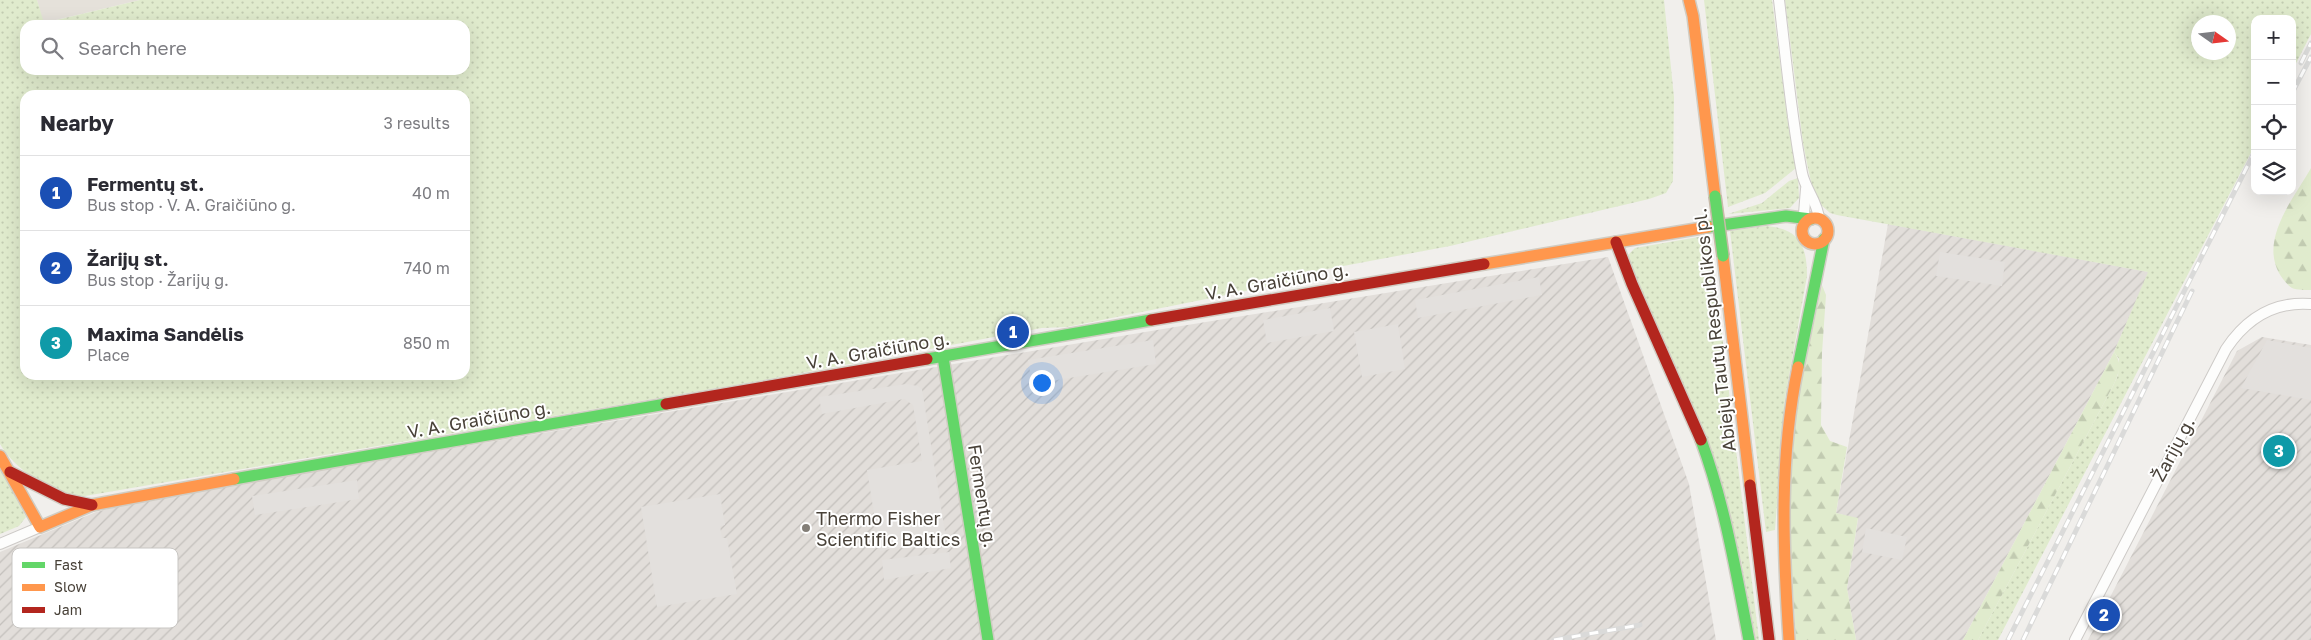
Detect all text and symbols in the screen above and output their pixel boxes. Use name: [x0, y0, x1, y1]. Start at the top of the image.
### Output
north arrow: [2191, 15, 2236, 60]
map controls: [2251, 15, 2296, 195]
button: +: [2251, 15, 2296, 60]
search box: [20, 20, 470, 75]
icon: search: [38, 34, 66, 62]
text: Search here: [78, 36, 187, 59]
button: −: [2251, 60, 2296, 105]
button: locate: [2251, 105, 2296, 150]
text: Nearby: [40, 110, 114, 136]
text: 3 results: [383, 113, 450, 133]
button: layers: [2251, 150, 2296, 195]
text: Fermentų st.: [87, 172, 204, 195]
text: 1: [52, 183, 60, 203]
text: 40 m: [412, 183, 450, 203]
text: Bus stop · V. A. Graičiūno g.: [87, 195, 296, 215]
street label: Abiejų Tautų Respublikos pl.: [1688, 207, 1740, 453]
text: Žarijų st.: [87, 247, 169, 270]
text: 2: [51, 258, 61, 278]
text: 740 m: [404, 258, 450, 278]
street label: V. A. Graičiūno g.: [1204, 258, 1350, 304]
text: Bus stop · Žarijų g.: [87, 270, 229, 290]
pin: 1: [997, 313, 1029, 351]
text: Maxima Sandėlis: [87, 322, 244, 345]
street label: V. A. Graičiūno g.: [805, 327, 951, 373]
text: 3: [51, 333, 61, 353]
text: 850 m: [403, 333, 450, 353]
text: Place: [87, 345, 130, 365]
your location: [1029, 370, 1055, 396]
street label: V. A. Graičiūno g.: [406, 396, 552, 442]
street label: Žarijų g.: [2147, 413, 2199, 485]
pin: 3: [2263, 432, 2295, 470]
street label: Fermentų g.: [964, 443, 1002, 549]
place label: Thermo Fisher Scientific Baltics: [816, 507, 960, 550]
marker: Thermo Fisher Scientific Baltics: [800, 522, 812, 534]
legend: [12, 548, 178, 628]
text: Fast: [54, 556, 83, 573]
text: Slow: [54, 578, 87, 595]
pin: 2: [2088, 596, 2120, 634]
text: Jam: [54, 601, 82, 618]

